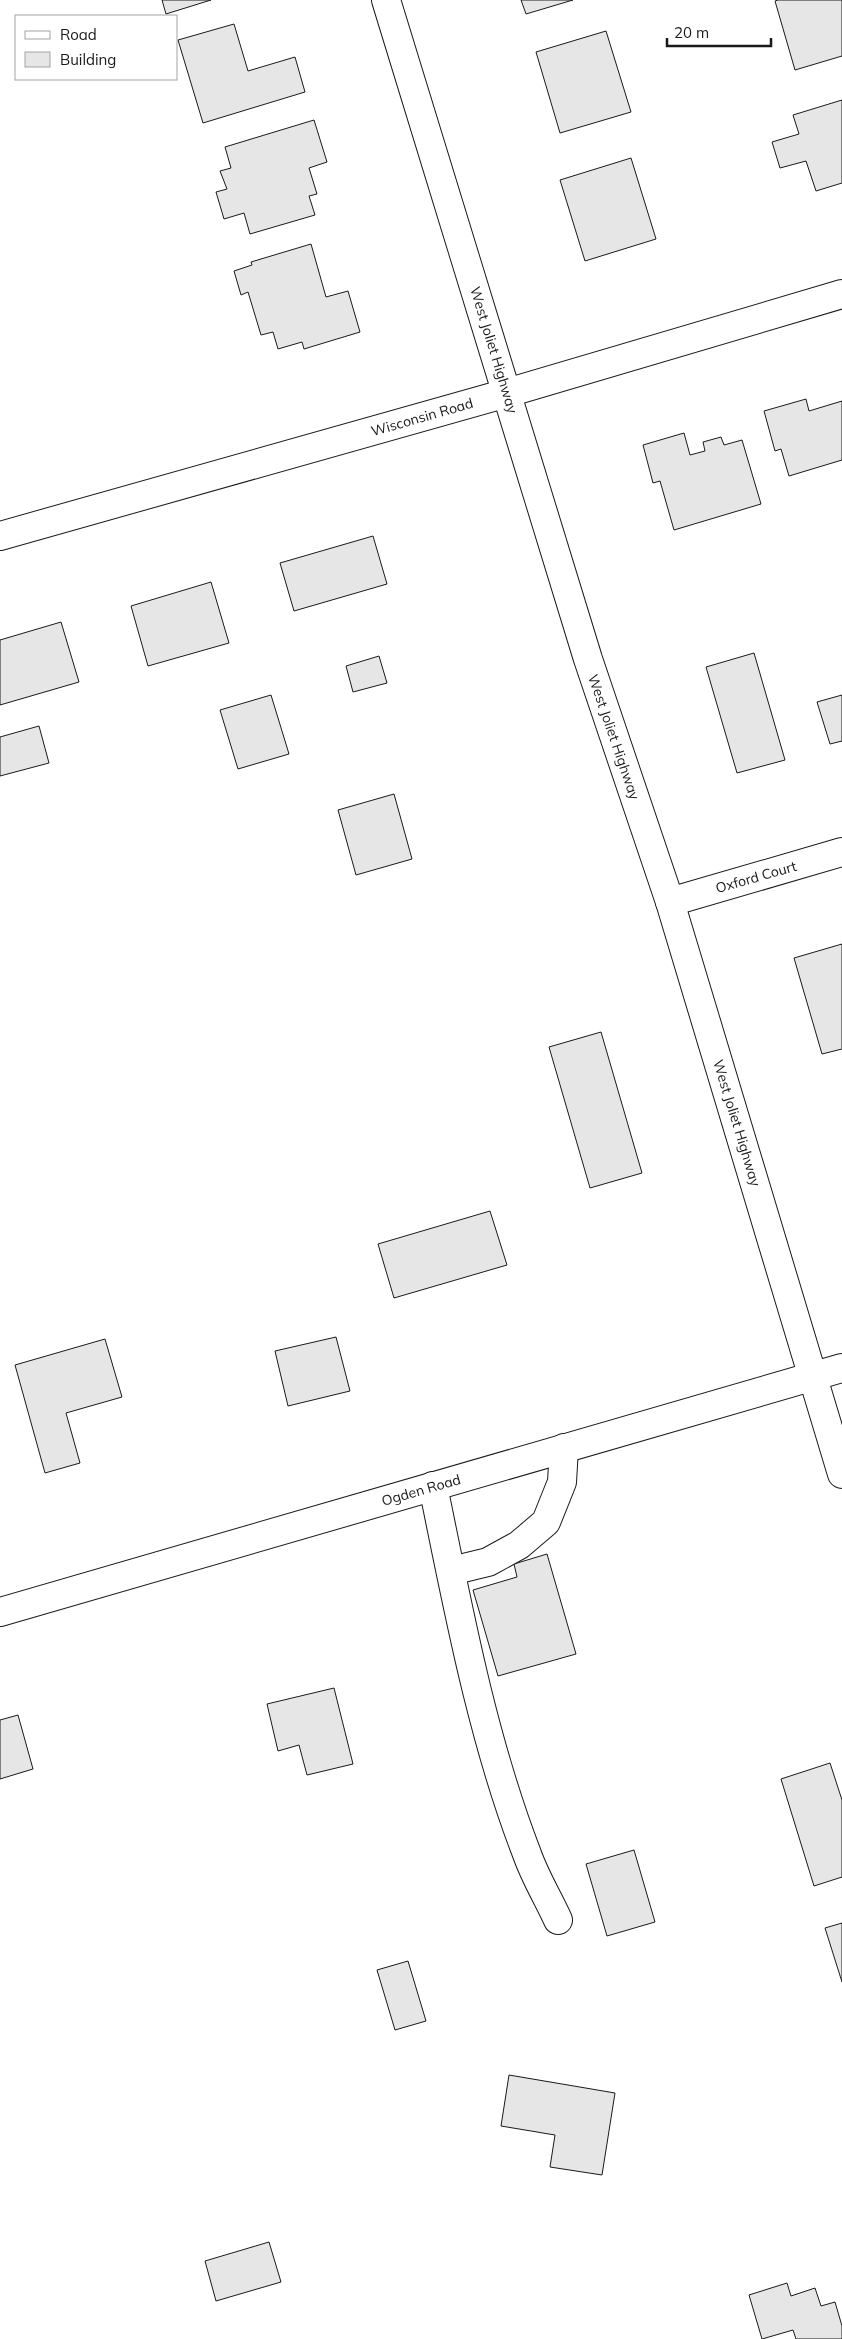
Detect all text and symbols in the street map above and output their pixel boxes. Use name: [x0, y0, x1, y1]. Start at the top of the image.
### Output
legend: [15, 15, 178, 80]
scale bar: [667, 15, 771, 47]
text: 20 m: [674, 23, 709, 42]
text: Road: [60, 25, 97, 44]
text: Building: [60, 50, 116, 69]
street label: West Joliet Highway: [466, 284, 522, 416]
street label: Wisconsin Road: [369, 394, 475, 440]
street label: West Joliet Highway: [584, 672, 644, 803]
street label: Oxford Court: [713, 857, 799, 897]
street label: West Joliet Highway: [709, 1057, 765, 1189]
street label: Ogden Road: [379, 1470, 463, 1510]

